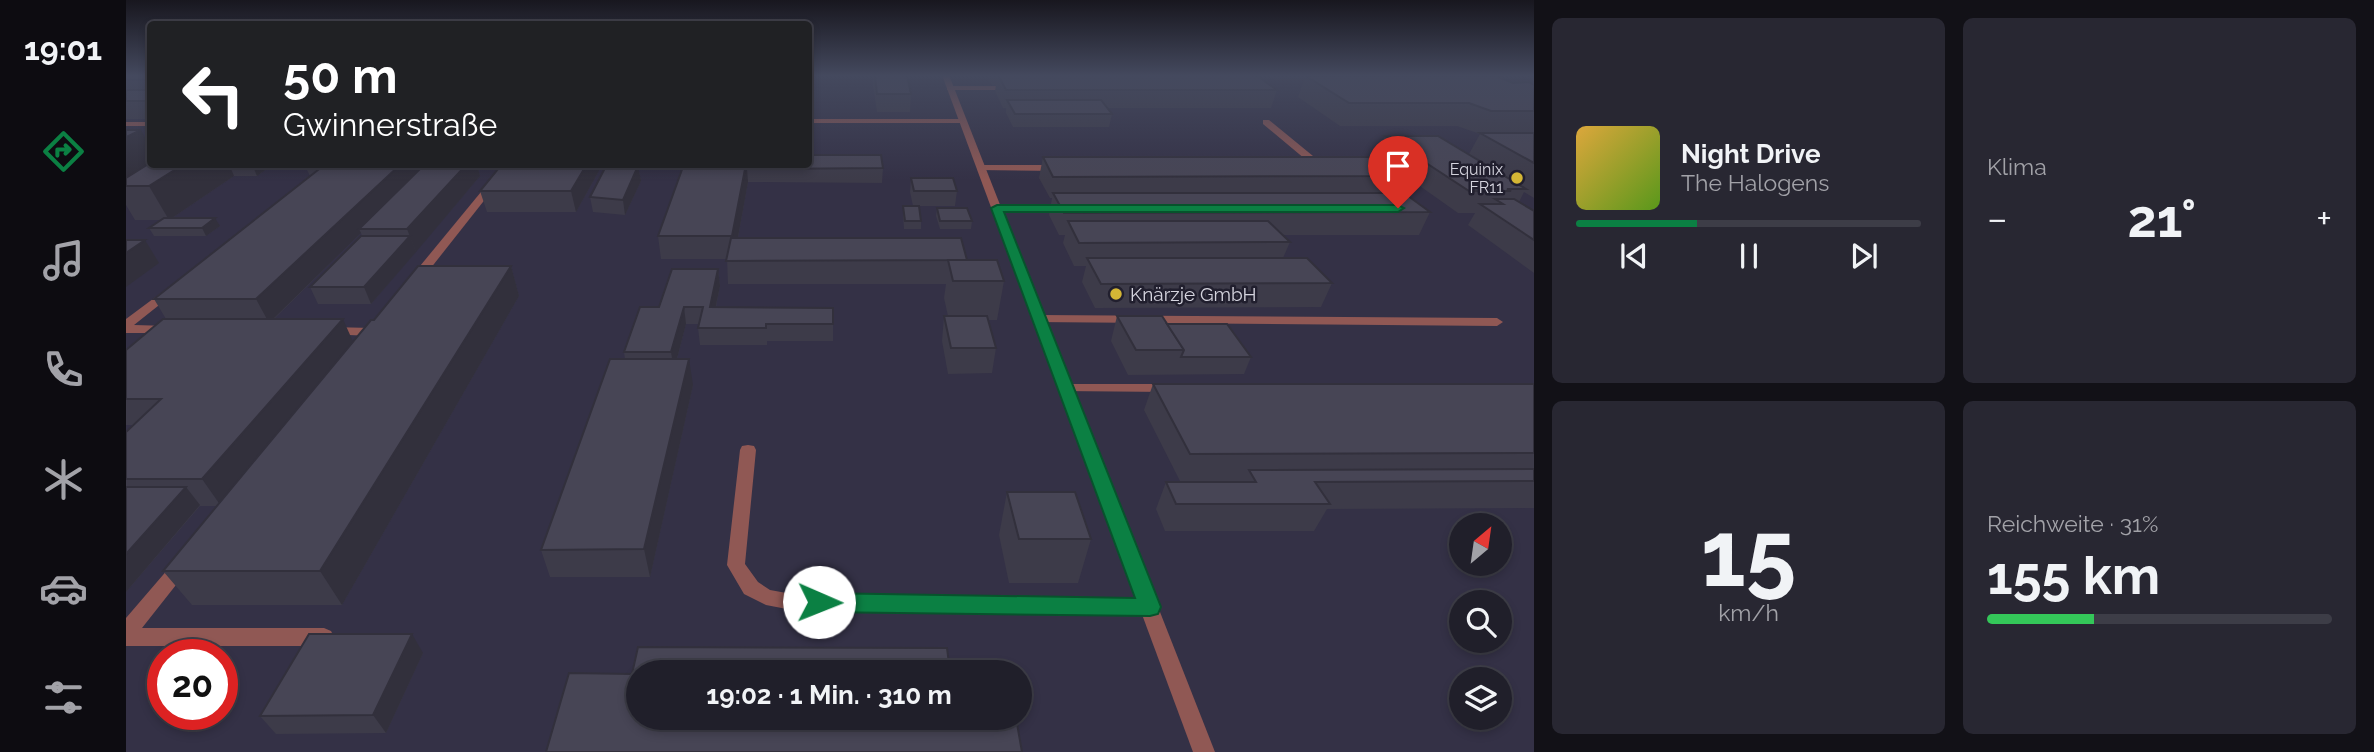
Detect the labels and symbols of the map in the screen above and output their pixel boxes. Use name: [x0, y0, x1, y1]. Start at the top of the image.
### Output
pin: [1368, 136, 1428, 208]
place label: Equinix FR11: [1450, 160, 1503, 197]
marker: Equinix FR11: [1509, 170, 1525, 186]
place label: Knärzje GmbH: [1130, 283, 1257, 305]
marker: Knärzje GmbH: [1108, 286, 1124, 302]
north arrow: [1449, 513, 1512, 576]
position arrow: [782, 565, 856, 639]
speed limit sign: 20: [147, 639, 238, 730]

